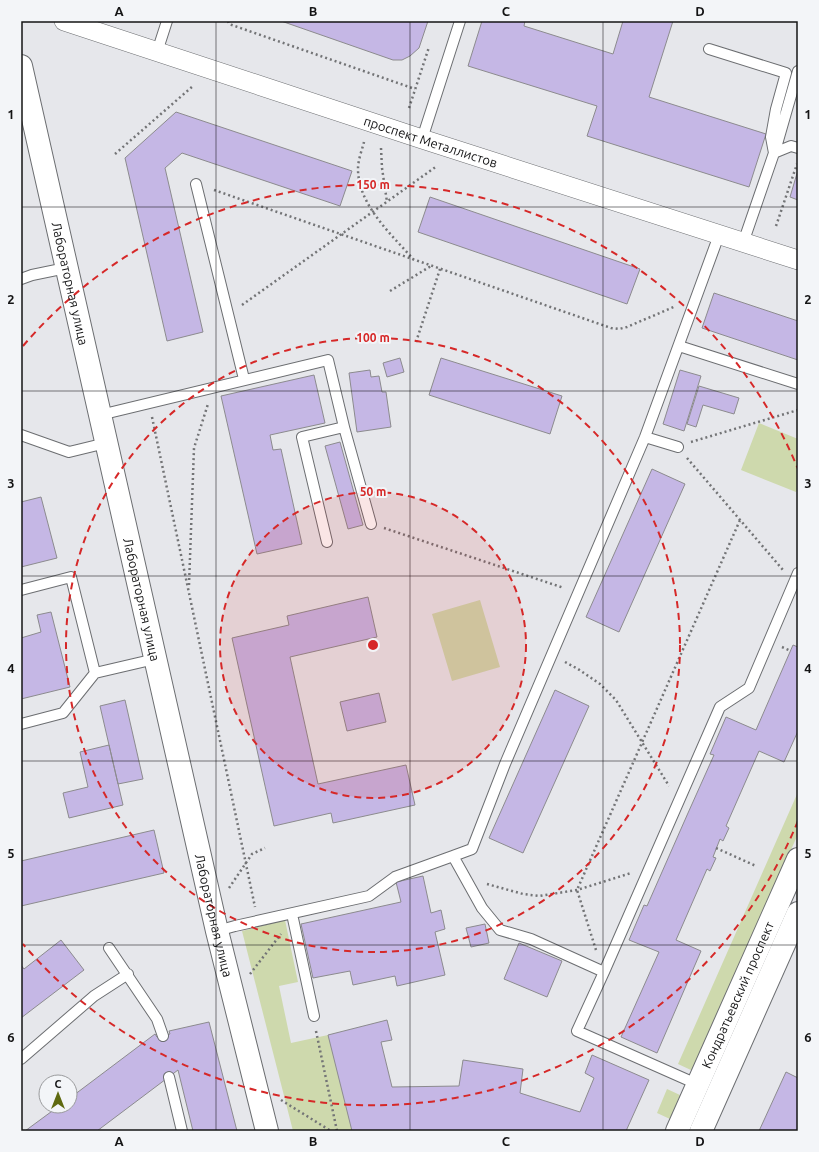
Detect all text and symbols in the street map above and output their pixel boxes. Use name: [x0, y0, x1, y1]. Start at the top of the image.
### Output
text: A: [114, 4, 124, 18]
text: B: [309, 4, 318, 18]
text: C: [502, 4, 511, 18]
text: D: [695, 4, 705, 18]
text: 1: [7, 107, 15, 121]
text: 1: [804, 107, 812, 121]
street label: проспект Металлистов: [362, 113, 499, 170]
text: 150 m: [356, 178, 390, 191]
street label: Лабораторная улица: [50, 220, 91, 347]
text: 2: [7, 292, 15, 306]
text: 2: [804, 292, 812, 306]
text: 100 m: [356, 331, 390, 344]
text: 3: [7, 476, 15, 490]
text: 3: [804, 476, 812, 490]
text: 50 m: [360, 485, 386, 498]
street label: Лабораторная улица: [121, 536, 163, 663]
centre of rings: [366, 638, 380, 652]
text: 4: [7, 661, 15, 675]
text: 4: [804, 661, 812, 675]
text: 5: [7, 846, 15, 860]
text: 5: [804, 846, 812, 860]
street label: Лабораторная улица: [193, 852, 235, 978]
street label: Кондратьевский проспект: [699, 919, 776, 1070]
text: 6: [7, 1030, 15, 1044]
text: 6: [804, 1030, 812, 1044]
north arrow: [38, 1074, 78, 1114]
text: С: [54, 1078, 62, 1090]
text: A: [114, 1134, 124, 1148]
text: B: [309, 1134, 318, 1148]
text: C: [502, 1134, 511, 1148]
text: D: [695, 1134, 705, 1148]

